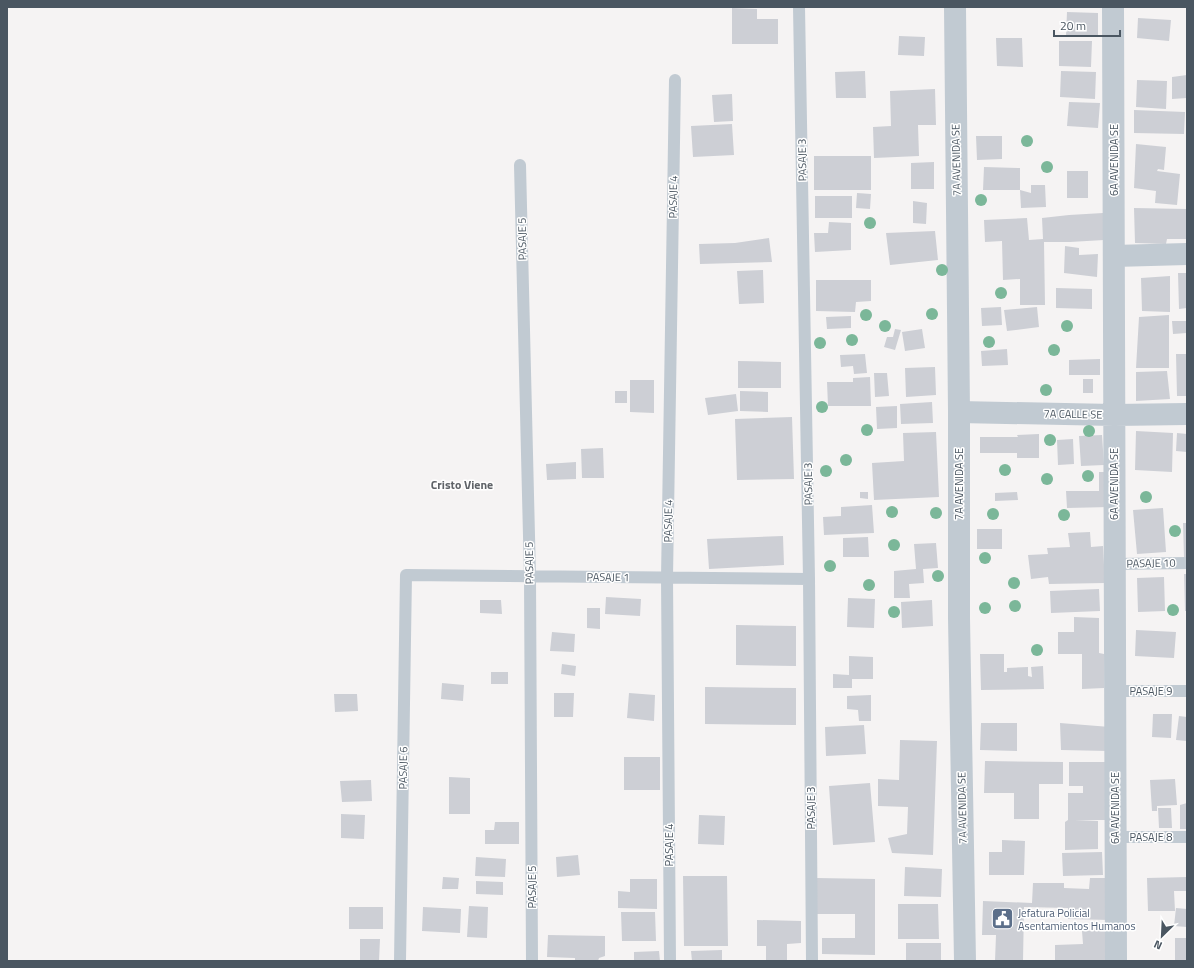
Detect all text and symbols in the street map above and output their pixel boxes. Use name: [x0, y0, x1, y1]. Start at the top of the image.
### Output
scale bar: [1054, 12, 1120, 38]
text: 20 m: [1060, 16, 1086, 35]
street label: 7A AVENIDA SE: [947, 124, 965, 196]
street label: 6A AVENIDA SE: [1106, 124, 1122, 196]
street label: PASAJE 3: [794, 138, 810, 182]
street label: PASAJE 4: [665, 175, 681, 219]
street label: PASAJE 5: [514, 217, 530, 261]
street label: 7A CALLE SE: [1043, 405, 1103, 423]
street label: 7A AVENIDA SE: [951, 448, 967, 520]
street label: 6A AVENIDA SE: [1106, 448, 1122, 520]
street label: PASAJE 3: [800, 462, 816, 506]
district label: Cristo Viene: [431, 475, 493, 494]
street label: PASAJE 4: [660, 499, 676, 543]
street label: PASAJE 5: [521, 541, 537, 585]
street label: PASAJE 10: [1126, 555, 1176, 571]
street label: PASAJE 1: [586, 569, 630, 585]
street label: PASAJE 9: [1130, 683, 1172, 699]
street label: PASAJE 6: [395, 746, 411, 790]
street label: 7A AVENIDA SE: [953, 772, 971, 844]
street label: 6A AVENIDA SE: [1107, 772, 1123, 844]
street label: PASAJE 3: [803, 787, 819, 829]
street label: PASAJE 4: [661, 824, 677, 866]
street label: PASAJE 8: [1130, 829, 1172, 845]
street label: PASAJE 5: [524, 866, 540, 908]
place label: Jefatura Policial Asentamientos Humanos: [1018, 905, 1136, 934]
public building icon: Jefatura Policial Asentamientos Humanos: [990, 906, 1016, 932]
north arrow: [1142, 916, 1182, 956]
text: N: [1151, 936, 1165, 954]

